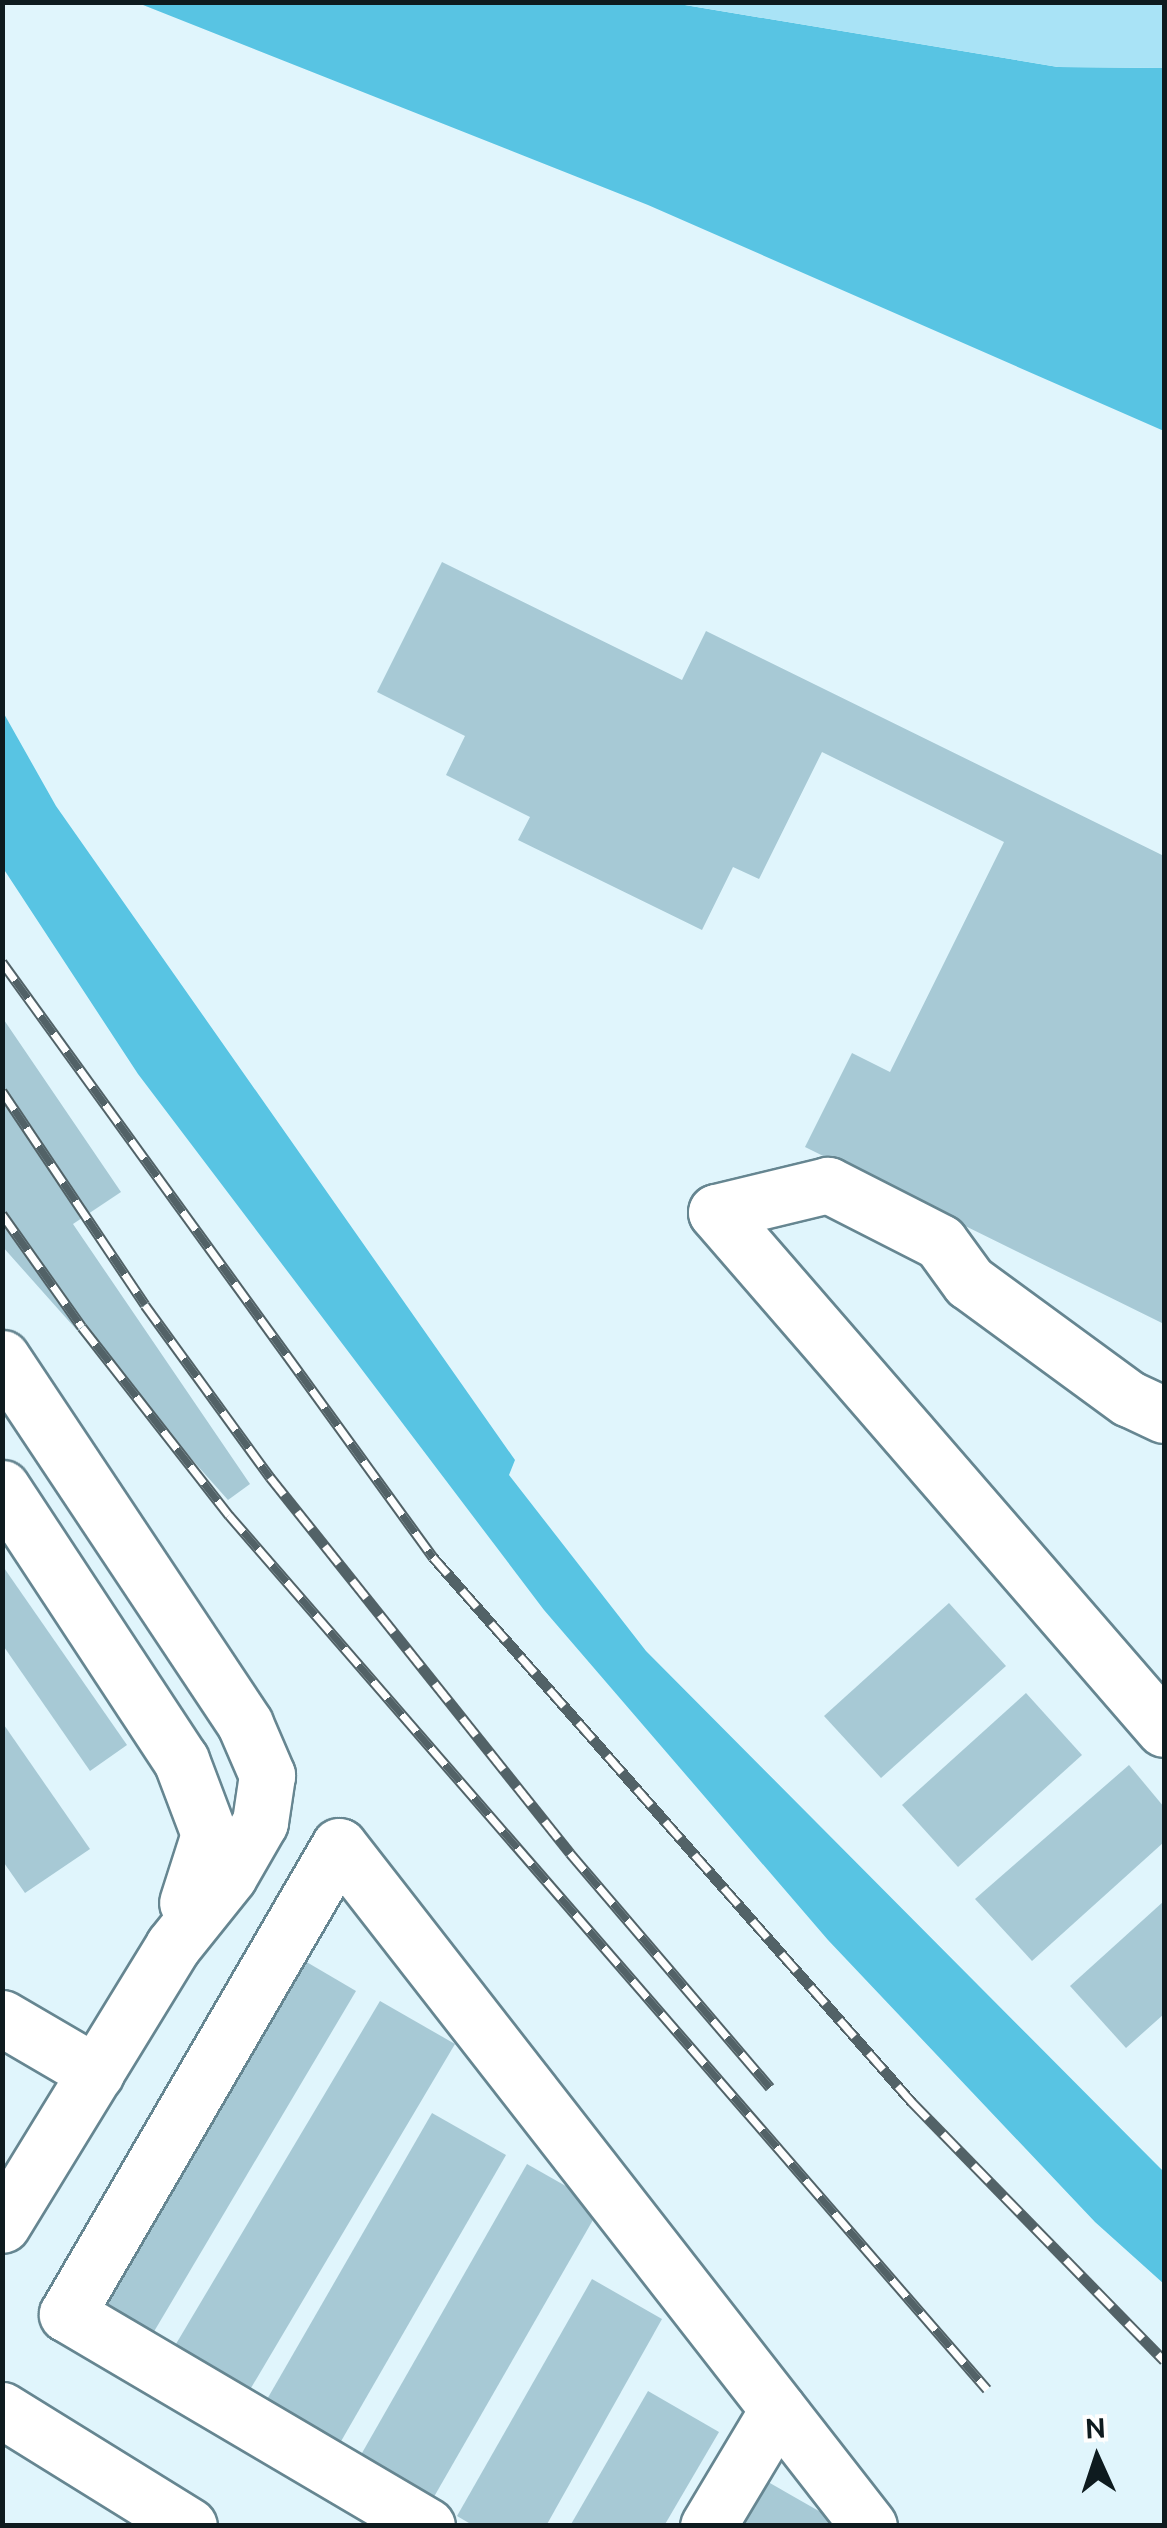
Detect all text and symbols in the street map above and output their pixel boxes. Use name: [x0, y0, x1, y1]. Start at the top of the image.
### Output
north arrow: [1047, 2408, 1147, 2508]
text: N: [1084, 2412, 1107, 2444]

